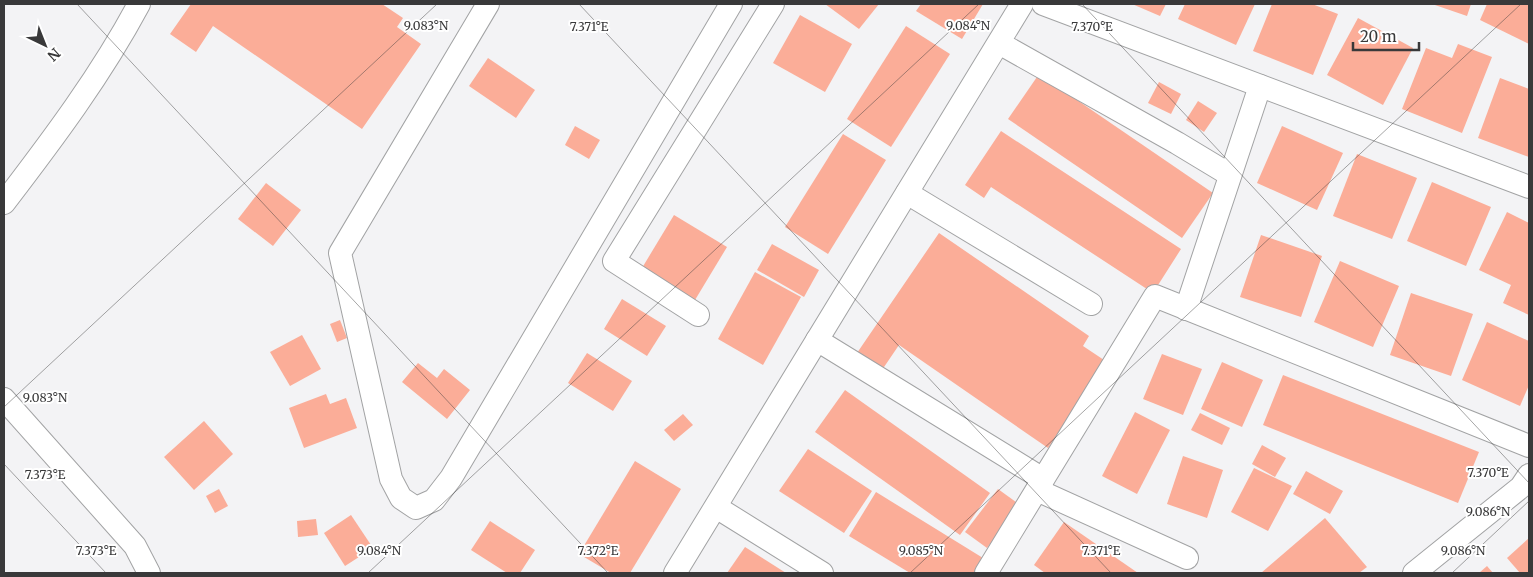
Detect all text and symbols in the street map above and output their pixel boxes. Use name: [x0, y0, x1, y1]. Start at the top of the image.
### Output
text: 9.083°N: [404, 18, 449, 33]
text: 9.084°N: [946, 18, 991, 33]
text: 7.371°E: [570, 19, 609, 34]
text: 7.370°E: [1071, 19, 1113, 34]
north arrow: [20, 20, 70, 70]
scale bar: [1353, 20, 1419, 52]
text: 20 m: [1360, 27, 1397, 46]
text: N: [44, 44, 64, 65]
text: 9.083°N: [23, 390, 68, 405]
text: 7.370°E: [1467, 465, 1509, 480]
text: 7.373°E: [25, 467, 66, 482]
text: 9.086°N: [1466, 504, 1511, 519]
text: 7.373°E: [76, 543, 117, 558]
text: 9.084°N: [357, 543, 402, 558]
text: 7.372°E: [578, 543, 619, 558]
text: 9.085°N: [899, 543, 944, 558]
text: 7.371°E: [1082, 543, 1121, 558]
text: 9.086°N: [1441, 543, 1486, 558]

